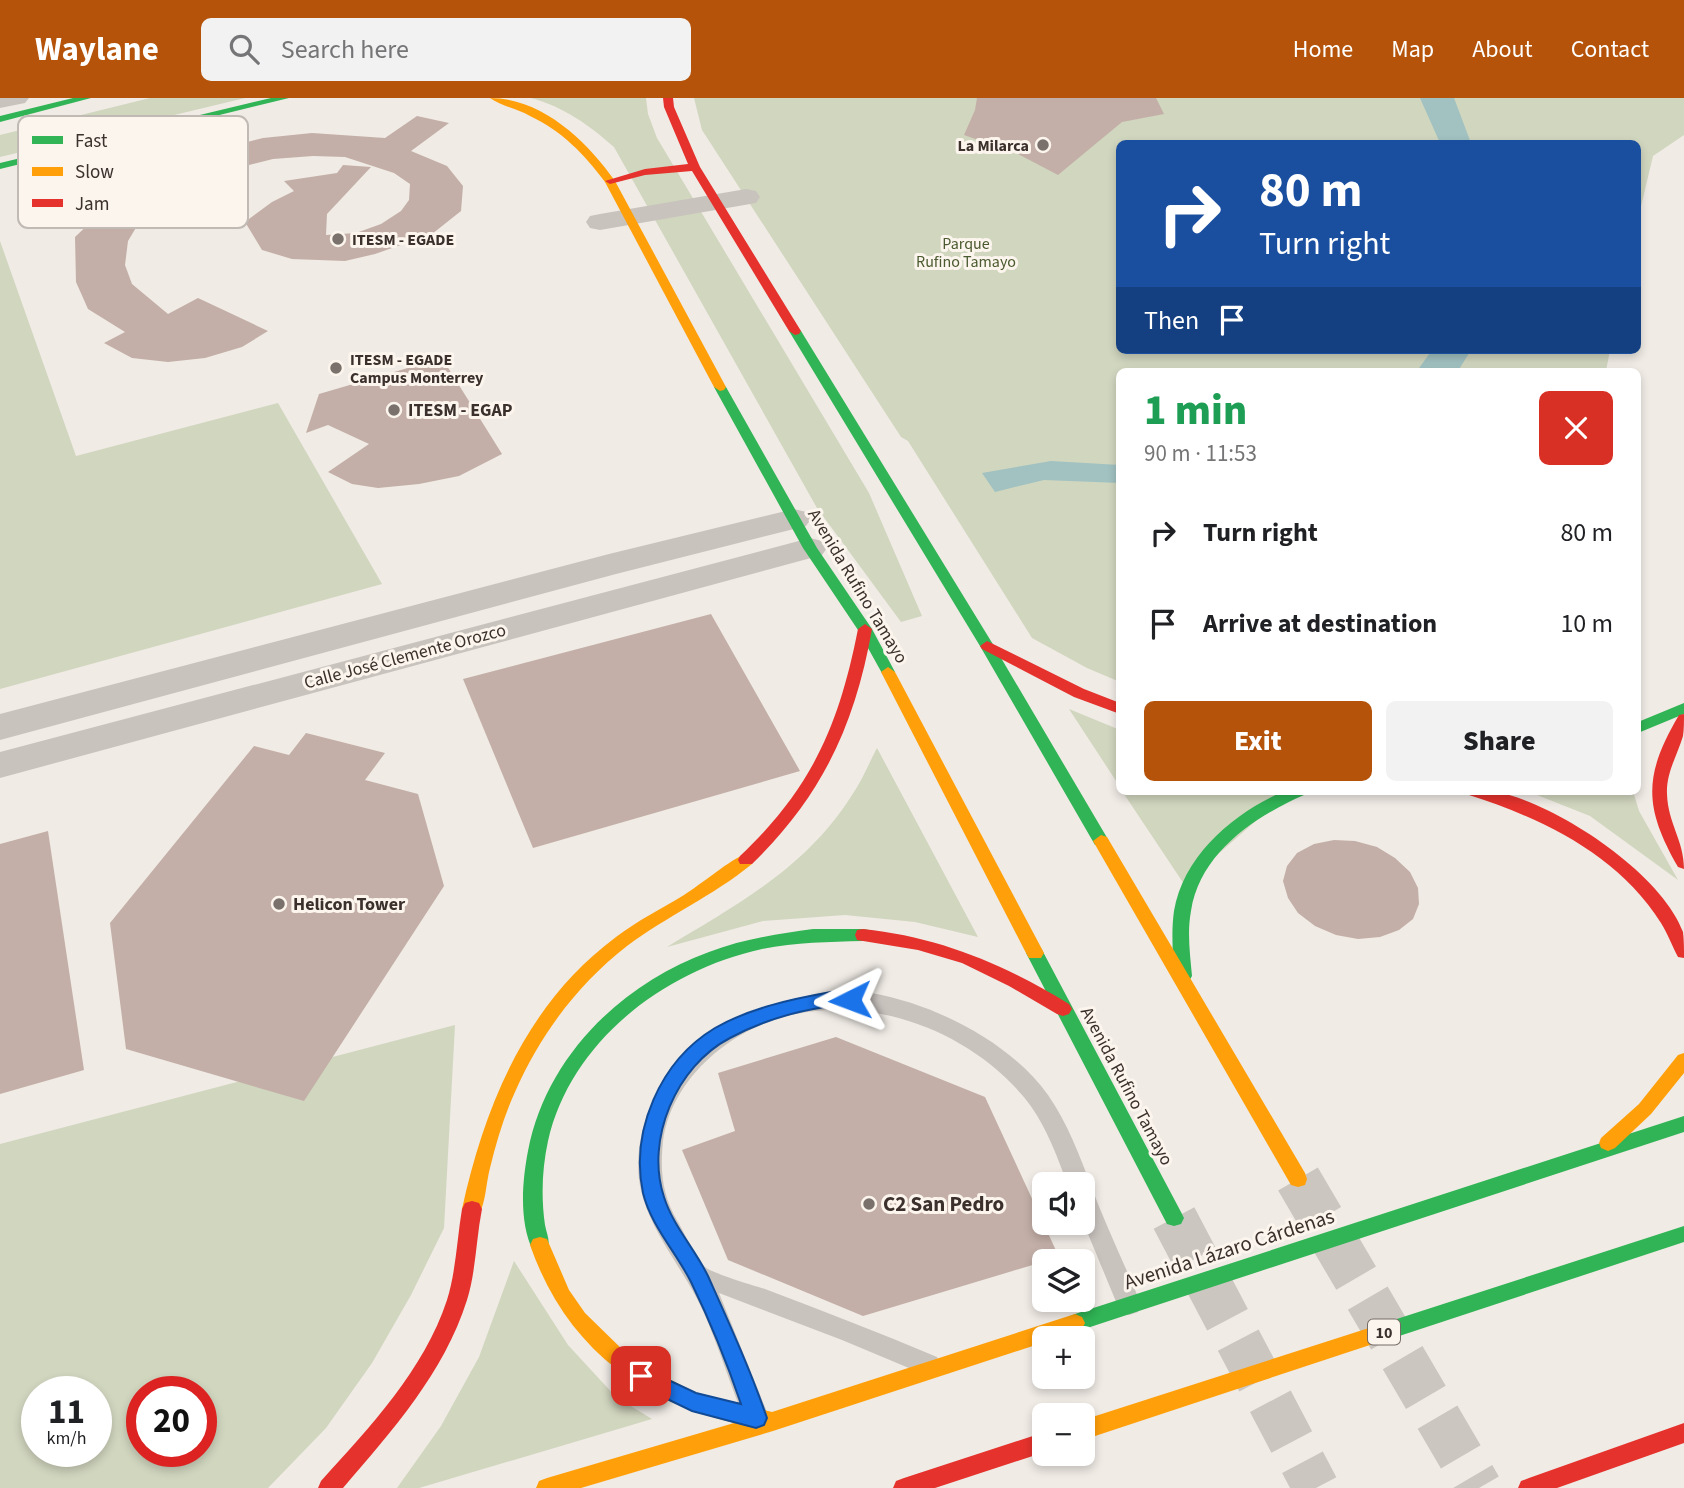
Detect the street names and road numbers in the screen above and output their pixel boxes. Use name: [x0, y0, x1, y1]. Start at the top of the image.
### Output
street label: Avenida Rufino Tamayo: [801, 504, 914, 668]
street label: Calle José Clemente Orozco: [301, 617, 509, 695]
street label: Avenida Rufino Tamayo: [1074, 1003, 1179, 1170]
street label: Avenida Lázaro Cárdenas: [1120, 1201, 1338, 1297]
road number: 10: [1368, 1320, 1400, 1344]

